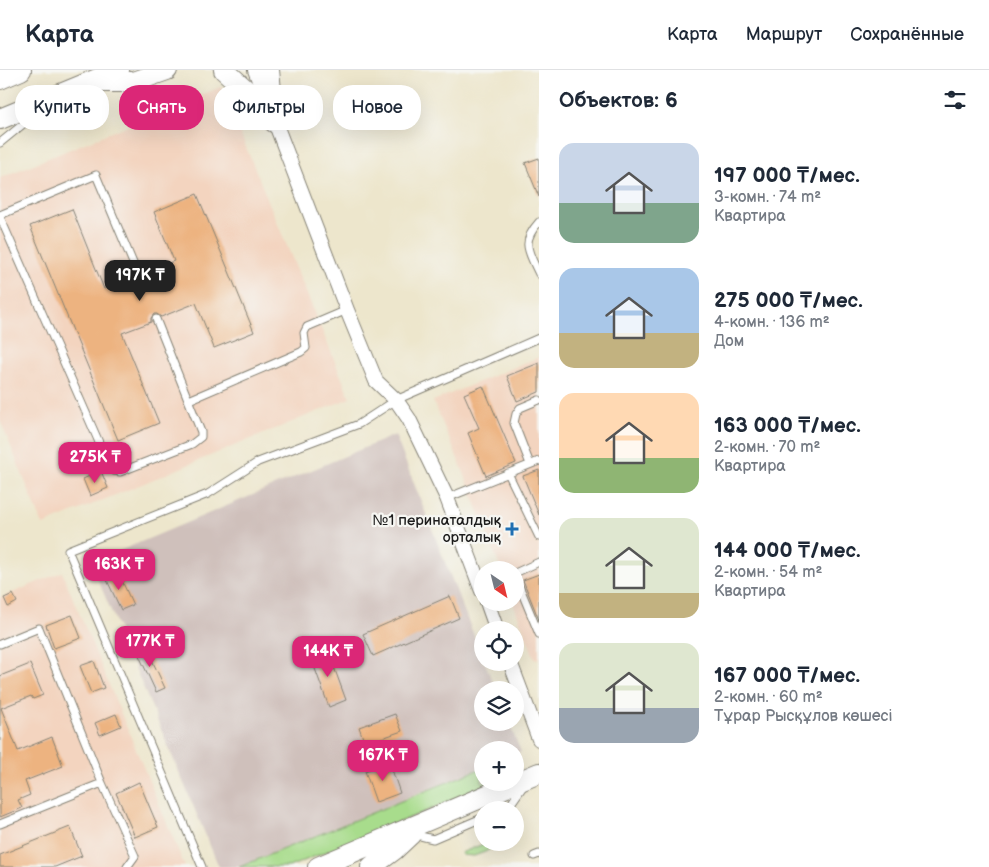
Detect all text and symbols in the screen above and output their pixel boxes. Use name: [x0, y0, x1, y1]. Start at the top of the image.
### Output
text: Карта: [25, 20, 94, 49]
text: Карта: [667, 24, 718, 45]
text: Маршрут: [746, 24, 822, 45]
text: Сохранённые: [850, 24, 964, 45]
chip: Купить: [15, 85, 109, 130]
chip: Снять: [119, 85, 204, 130]
chip: Фильтры: [214, 85, 323, 130]
chip: Новое: [333, 85, 421, 130]
icon: filters: [941, 86, 969, 114]
text: Объектов: 6: [559, 88, 678, 113]
icon: home: [599, 163, 659, 223]
text: 197 000 ₸/мес.: [714, 163, 860, 188]
text: 3-комн. · 74 m²: [714, 188, 821, 207]
text: Квартира: [714, 207, 786, 226]
pin: 197K ₸: [99, 260, 181, 302]
text: 197K ₸: [116, 266, 164, 285]
icon: home: [599, 288, 659, 348]
text: 275 000 ₸/мес.: [714, 288, 863, 313]
text: 4-комн. · 136 m²: [714, 313, 830, 332]
text: Дом: [714, 332, 744, 351]
icon: home: [599, 413, 659, 473]
text: 163 000 ₸/мес.: [714, 413, 861, 438]
text: 2-комн. · 70 m²: [714, 438, 820, 457]
pin: 275K ₸: [54, 442, 136, 484]
text: 275K ₸: [69, 448, 121, 467]
text: Квартира: [714, 457, 786, 476]
place label: №1 перинаталдық орталық: [372, 511, 502, 547]
marker: №1 перинаталдық орталық: [505, 522, 519, 536]
icon: home: [599, 538, 659, 598]
text: 144 000 ₸/мес.: [714, 538, 861, 563]
pin: 163K ₸: [78, 548, 160, 591]
text: 163K ₸: [94, 555, 144, 574]
north arrow: [474, 561, 524, 611]
map controls: [474, 561, 524, 851]
text: 2-комн. · 54 m²: [714, 563, 822, 582]
text: Квартира: [714, 582, 786, 601]
button: locate: [474, 621, 524, 671]
pin: 177K ₸: [109, 626, 191, 668]
text: 177K ₸: [126, 632, 174, 651]
pin: 144K ₸: [287, 636, 369, 678]
text: 144K ₸: [303, 642, 353, 661]
icon: home: [599, 663, 659, 723]
text: 167 000 ₸/мес.: [714, 663, 860, 688]
button: layers: [474, 681, 524, 731]
text: 2-комн. · 60 m²: [714, 688, 823, 707]
text: Тұрар Рысқұлов көшесі: [714, 707, 892, 726]
pin: 167K ₸: [342, 740, 424, 782]
button: +: [474, 741, 524, 791]
text: 167K ₸: [358, 746, 408, 765]
button: −: [474, 801, 524, 851]

